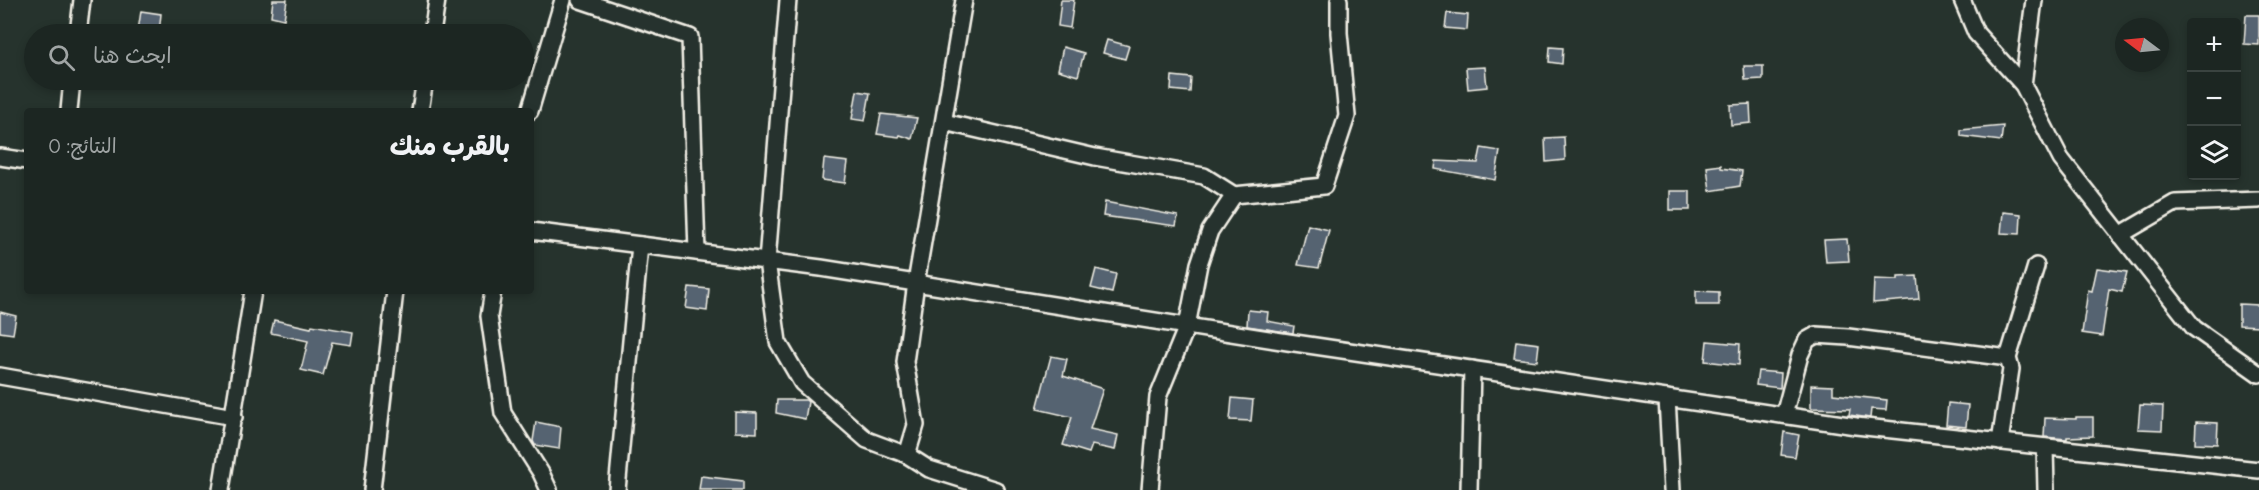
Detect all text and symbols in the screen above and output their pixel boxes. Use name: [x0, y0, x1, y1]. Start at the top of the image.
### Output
north arrow: [2115, 18, 2169, 72]
map controls: [2187, 18, 2241, 180]
button: +: [2187, 18, 2241, 72]
search box: [24, 24, 534, 90]
icon: search: [45, 41, 78, 74]
text: ابحث هنا: [93, 41, 172, 69]
button: −: [2187, 72, 2241, 126]
button: layers: [2187, 126, 2241, 180]
text: بالقرب منك: [390, 129, 510, 162]
text: النتائج: 0: [48, 133, 117, 158]

